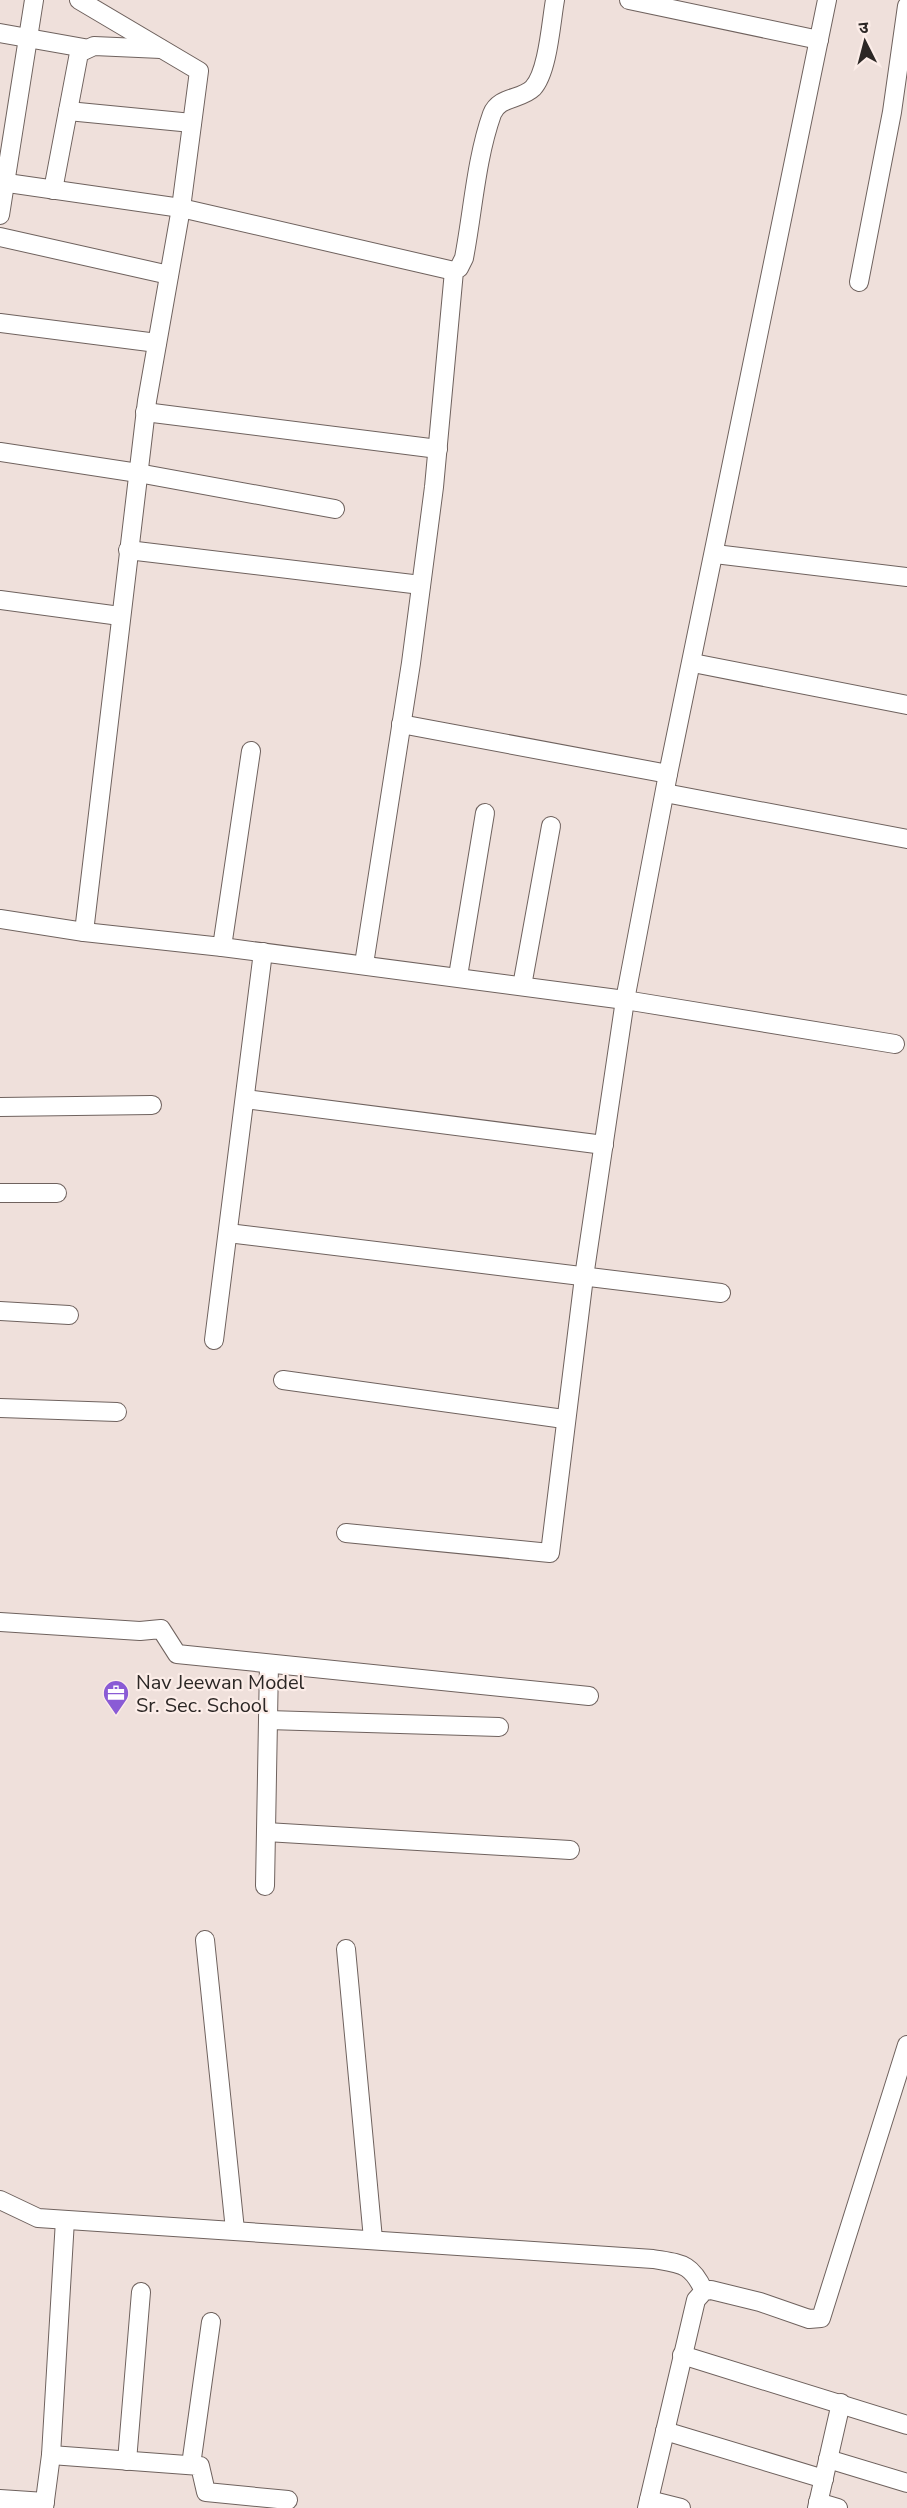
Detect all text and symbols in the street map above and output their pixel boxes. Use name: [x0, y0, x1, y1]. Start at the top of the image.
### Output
north arrow: [835, 12, 895, 72]
text: उ: [858, 17, 870, 40]
place label: Nav Jeewan Model Sr. Sec. School: [136, 1669, 305, 1719]
office icon: Nav Jeewan Model Sr. Sec. School: [101, 1678, 131, 1716]

